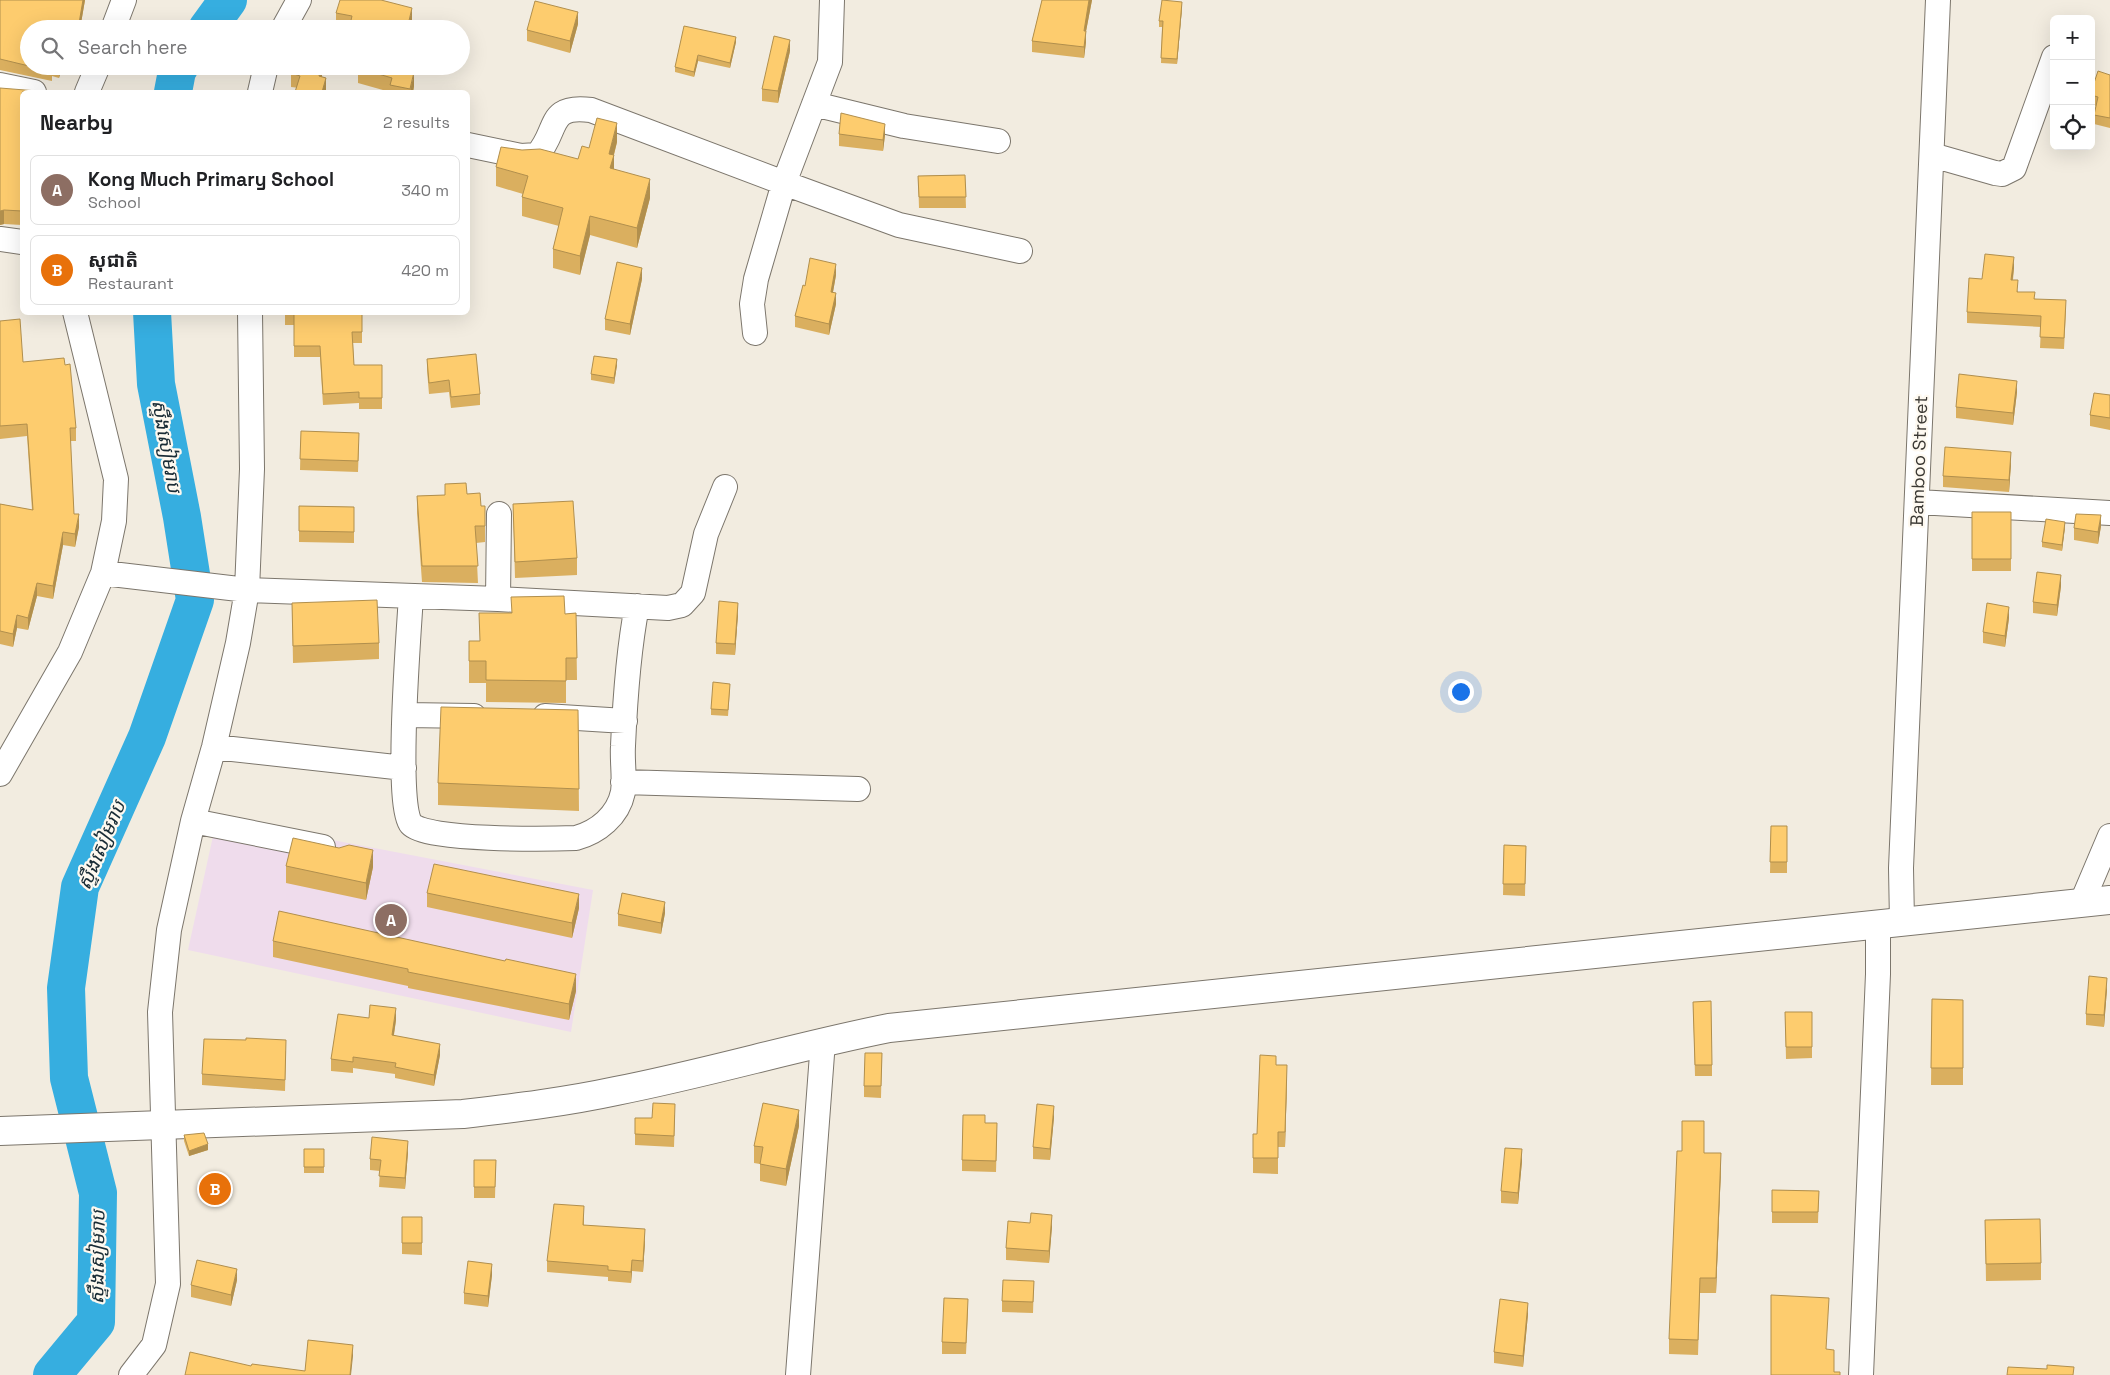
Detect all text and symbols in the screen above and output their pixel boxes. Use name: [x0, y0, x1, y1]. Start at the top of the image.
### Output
map controls: [2050, 15, 2095, 150]
button: +: [2050, 15, 2095, 60]
search box: [20, 20, 470, 75]
icon: search: [38, 34, 66, 62]
text: Search here: [78, 35, 188, 60]
button: −: [2050, 60, 2095, 105]
button: locate: [2050, 105, 2095, 150]
text: Nearby: [40, 109, 113, 136]
text: 2 results: [383, 112, 450, 133]
text: Kong Much Primary School: [88, 167, 334, 192]
text: A: [52, 180, 62, 201]
text: 340 m: [401, 180, 449, 201]
text: School: [88, 192, 141, 213]
text: សុជាតិ: [88, 248, 138, 273]
text: B: [52, 260, 62, 281]
text: 420 m: [401, 260, 449, 281]
text: Restaurant: [88, 273, 174, 294]
street label: Bamboo Street: [1905, 395, 1932, 527]
water label: ស្ទឹងសៀមរាប: [146, 398, 187, 496]
your location: [1448, 679, 1474, 705]
water label: ស្ទឹងសៀមរាប: [72, 795, 132, 893]
pin: A: [375, 901, 407, 939]
pin: B: [199, 1170, 231, 1208]
water label: ស្ទឹងសៀមរាប: [84, 1208, 111, 1304]

